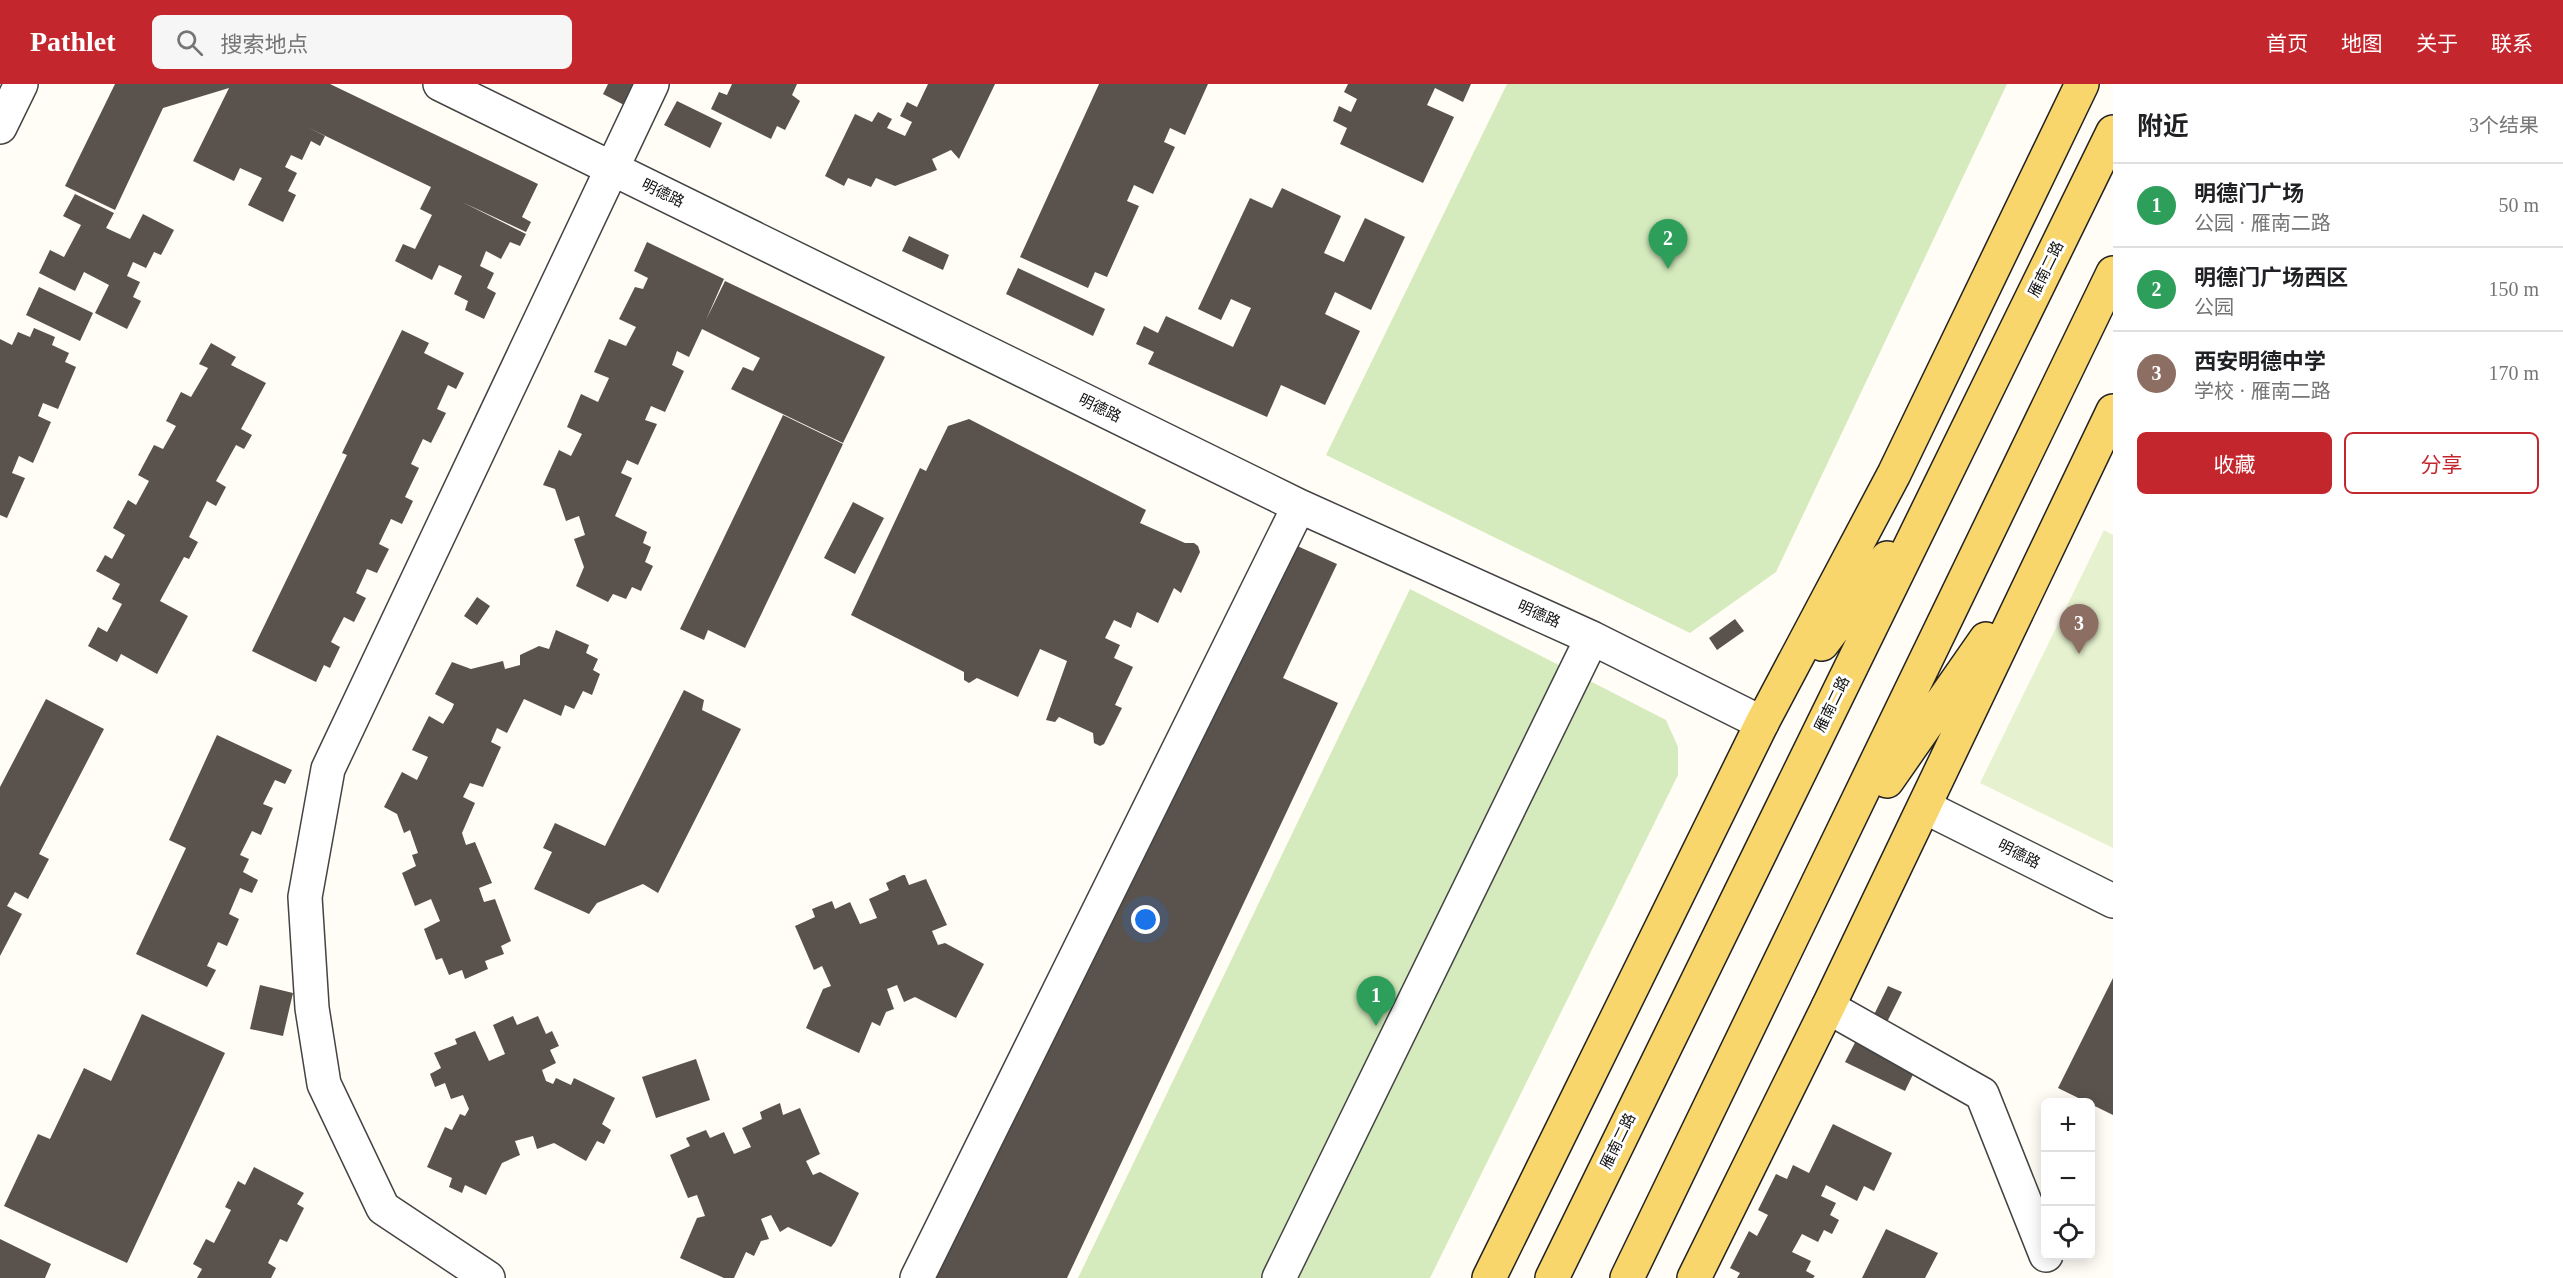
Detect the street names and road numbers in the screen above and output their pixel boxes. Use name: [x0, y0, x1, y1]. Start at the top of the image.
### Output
street label: 明德路: [639, 175, 687, 210]
street label: 雁南二路: [2026, 239, 2066, 299]
street label: 明德路: [1076, 390, 1124, 425]
street label: 明德路: [1515, 597, 1563, 630]
street label: 雁南二路: [1812, 674, 1852, 734]
street label: 明德路: [1995, 836, 2043, 871]
street label: 雁南二路: [1598, 1111, 1638, 1171]

